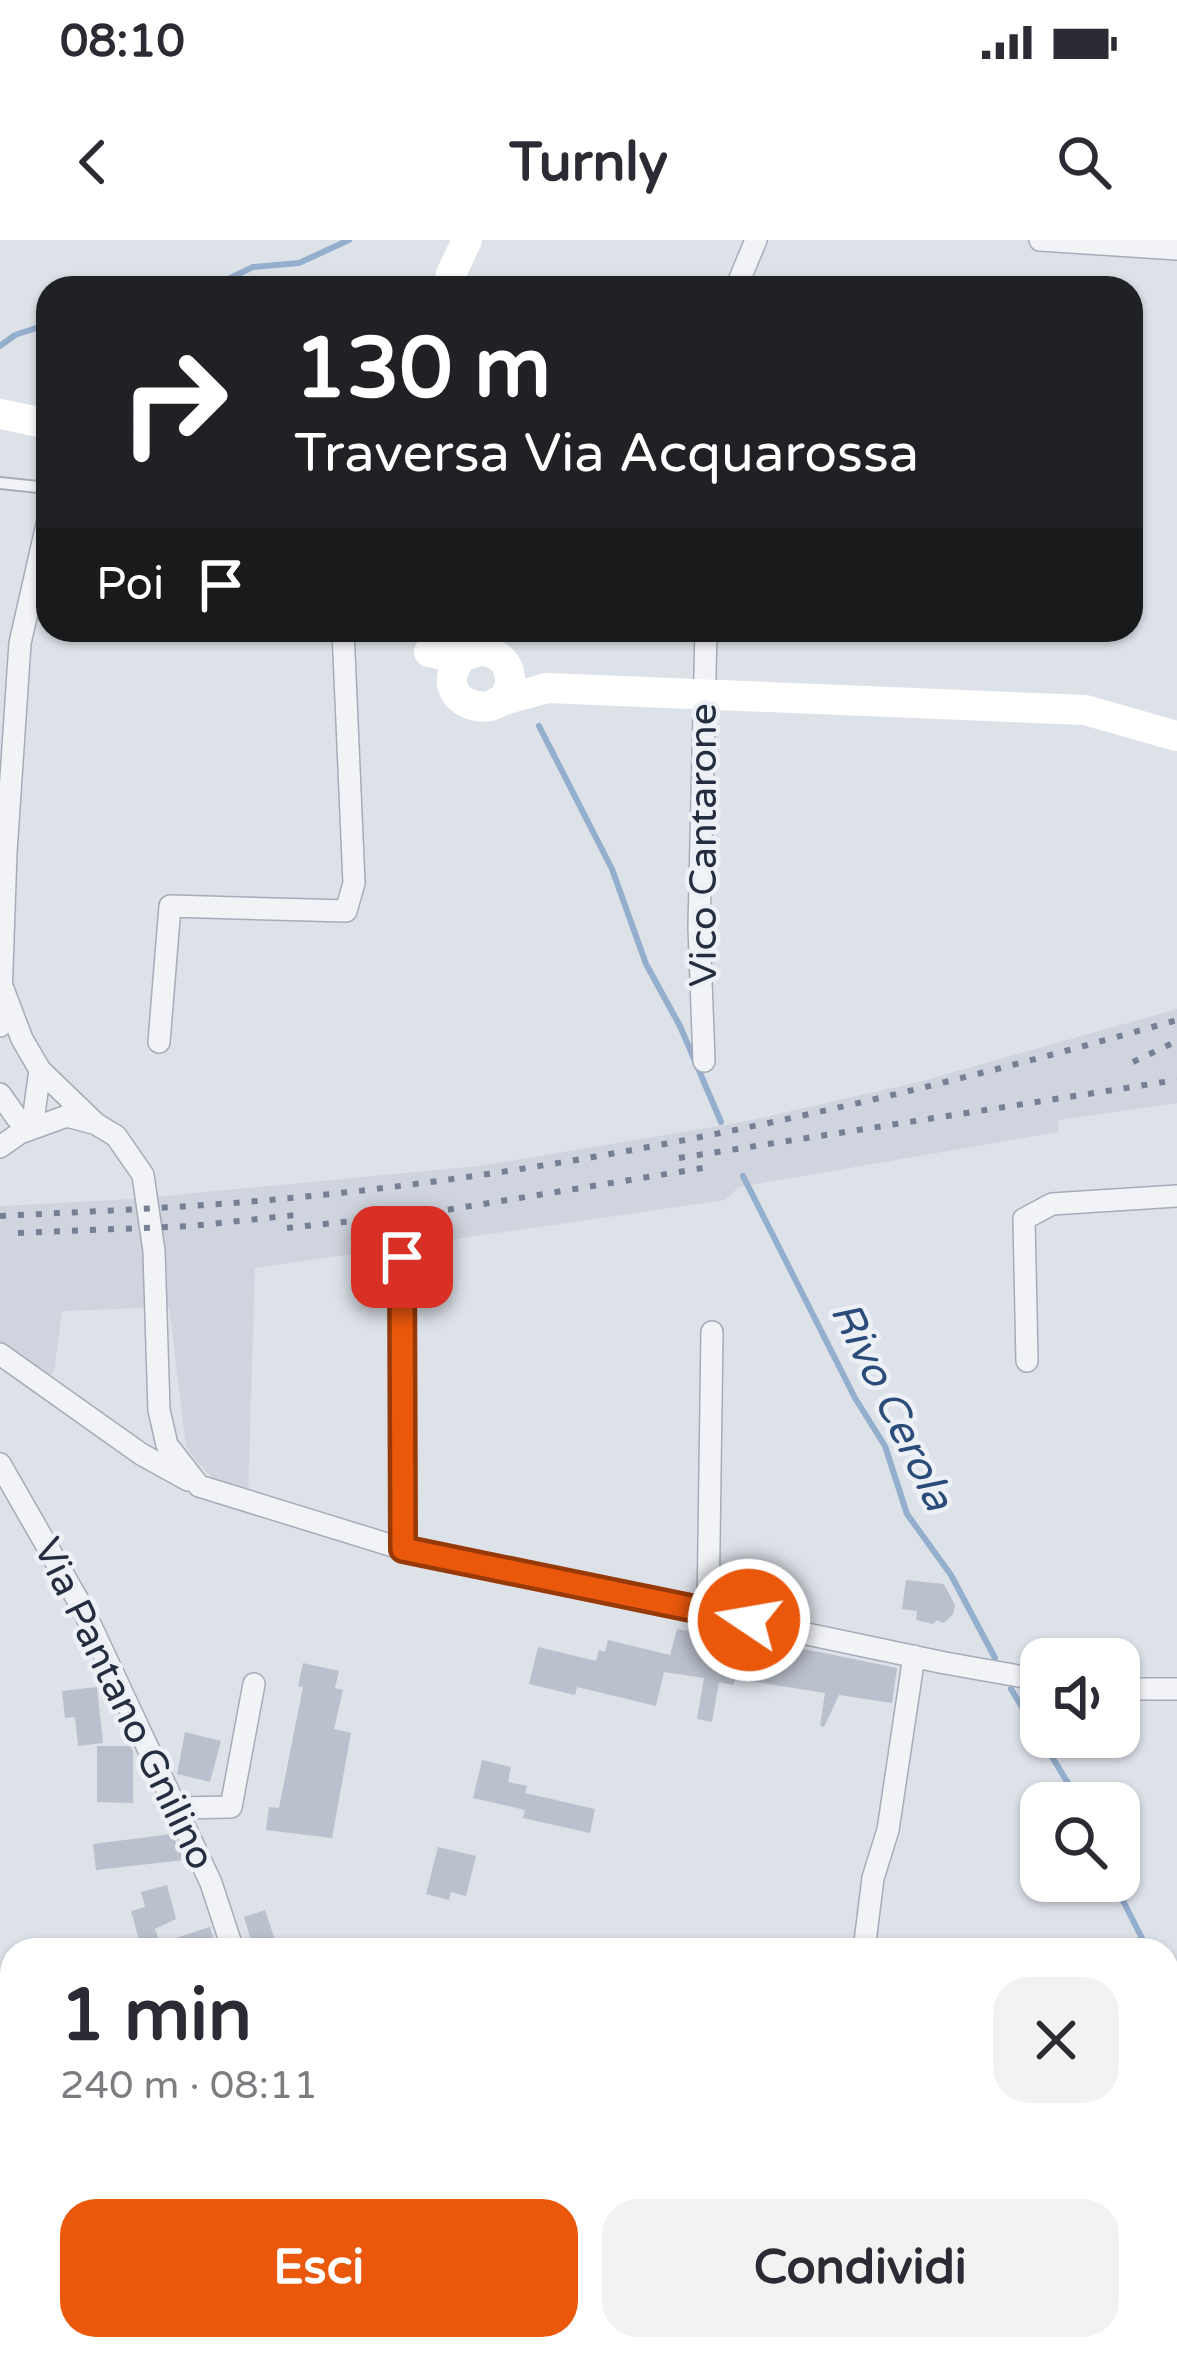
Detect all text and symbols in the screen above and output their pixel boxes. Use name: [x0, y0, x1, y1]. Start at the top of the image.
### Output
text: 08:10: [60, 15, 185, 69]
icon: back: [60, 129, 126, 195]
icon: search: [1051, 129, 1117, 195]
text: Turnly: [509, 130, 668, 195]
text: 130 m: [294, 319, 551, 420]
icon: right: [96, 324, 252, 480]
text: Traversa Via Acquarossa: [294, 421, 919, 486]
icon: arrive: [188, 552, 254, 618]
text: Poi: [96, 558, 164, 612]
street label: Vico Cantarone: [680, 703, 727, 987]
pin: [351, 1206, 453, 1308]
icon: arrive: [369, 1224, 435, 1290]
water label: Rivo Cerola: [820, 1293, 965, 1520]
street label: Via Pantano Gnilino: [23, 1531, 225, 1877]
position arrow: [686, 1557, 812, 1683]
map controls: [1020, 1638, 1140, 1902]
button: sound: [1020, 1638, 1140, 1758]
button: search: [1020, 1782, 1140, 1902]
text: 1 min: [60, 1973, 252, 2060]
button: close: [993, 1977, 1119, 2103]
text: 240 m · 08:11: [60, 2062, 318, 2109]
button: Esci: [60, 2199, 578, 2337]
button: Condividi: [602, 2199, 1119, 2337]

